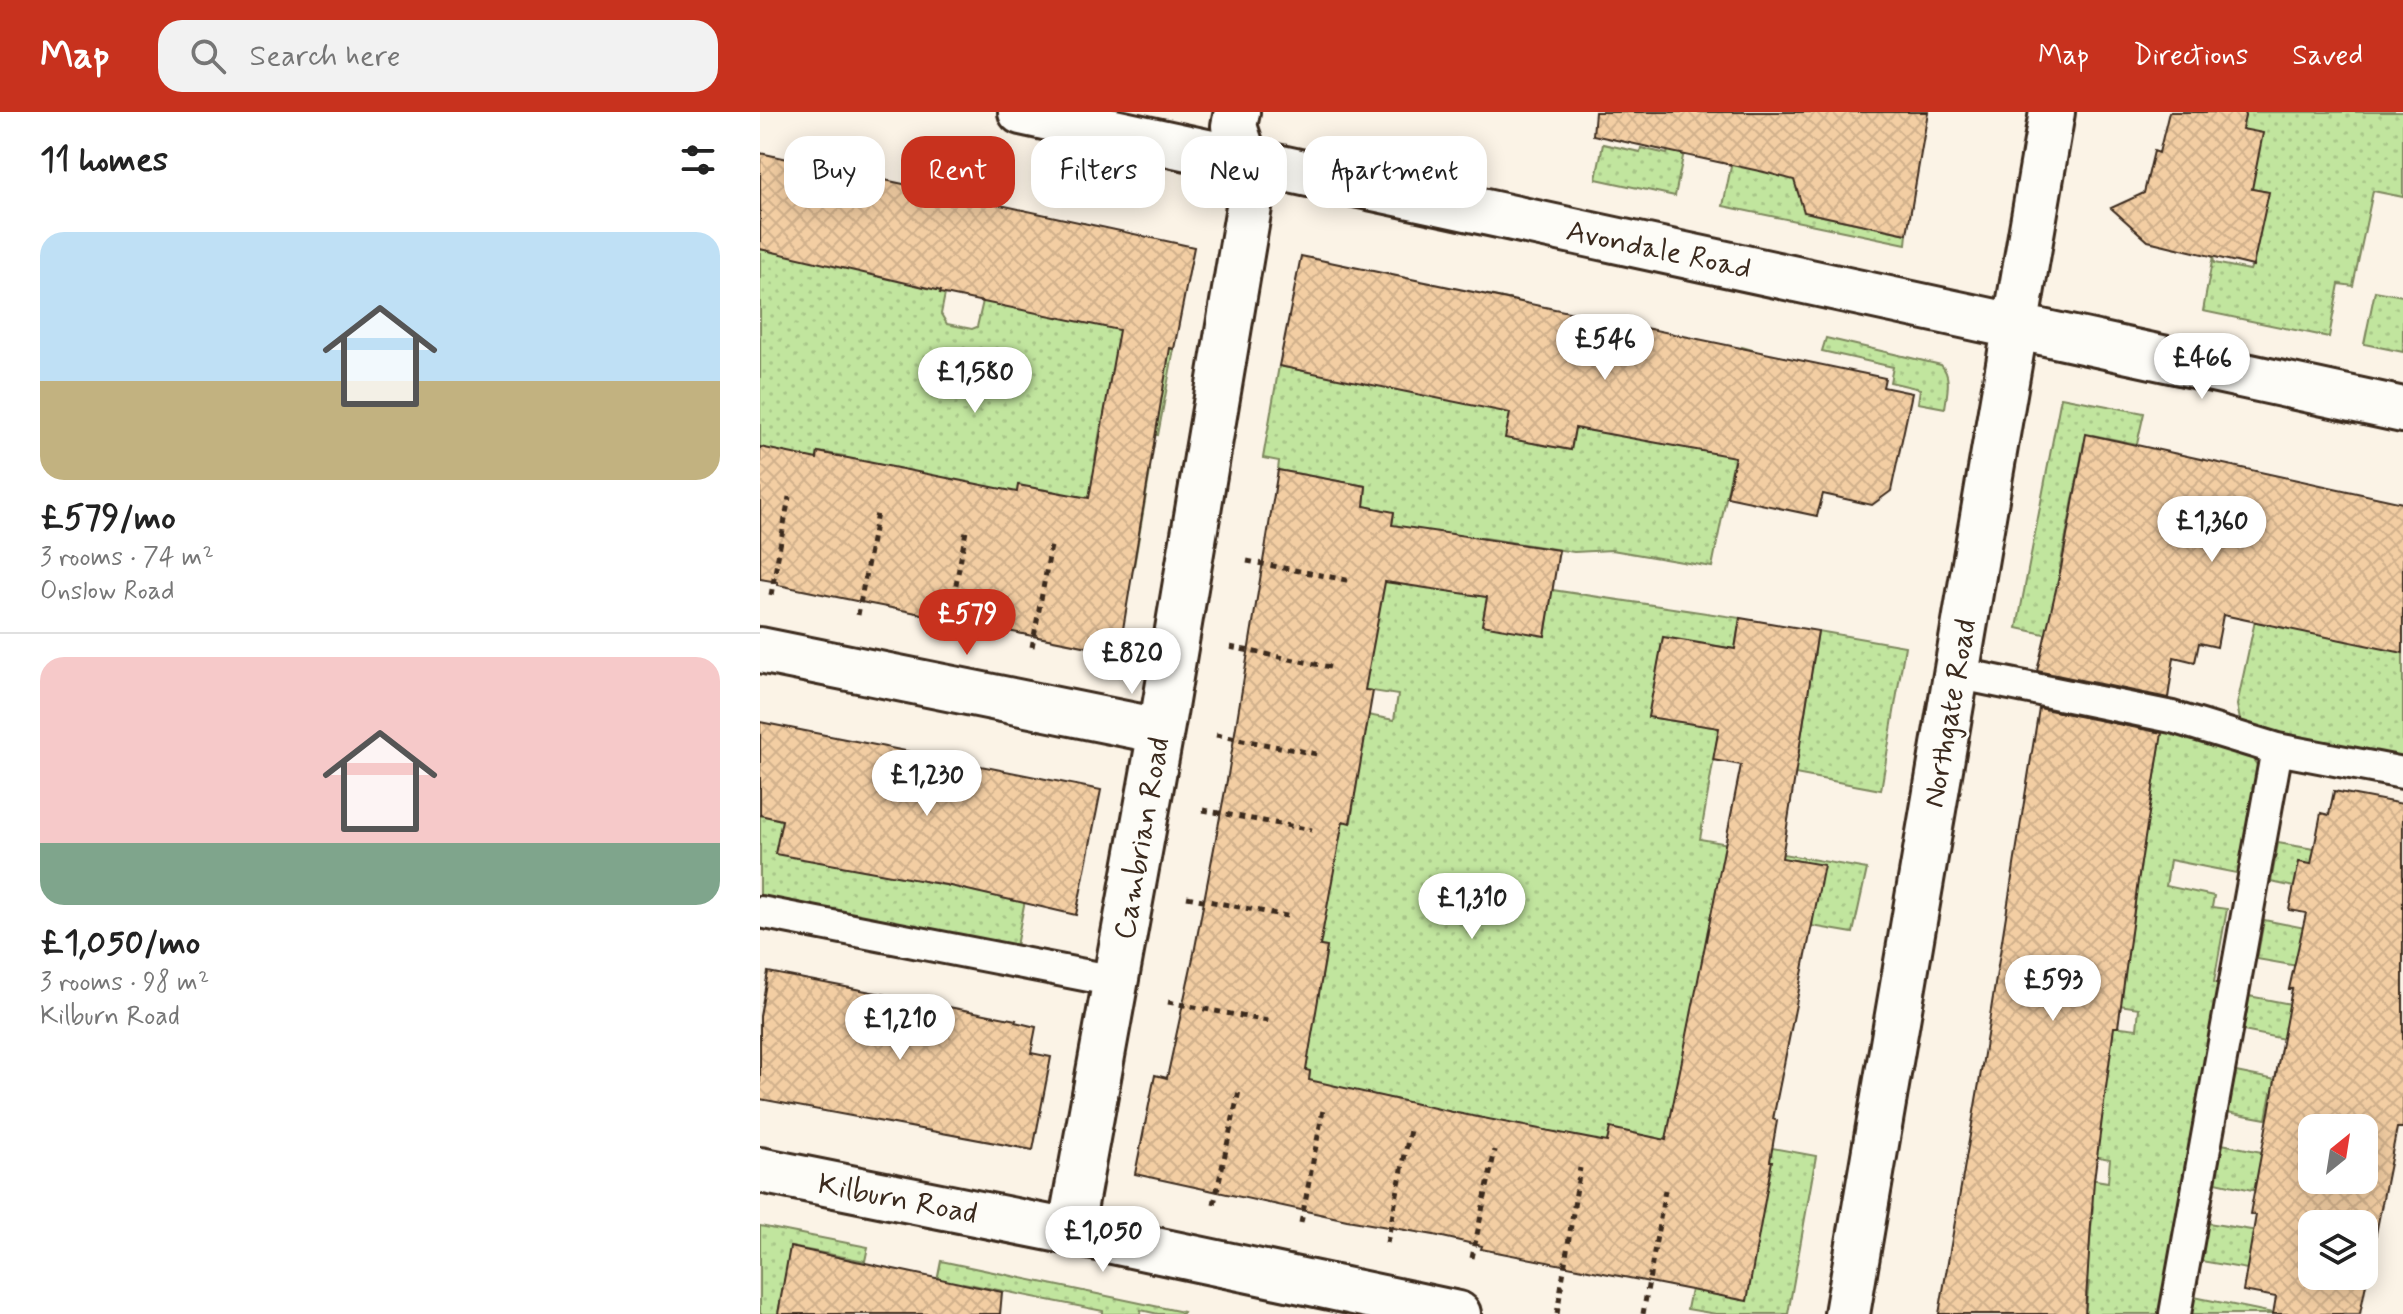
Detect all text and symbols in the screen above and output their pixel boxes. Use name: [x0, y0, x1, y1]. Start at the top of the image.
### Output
search box: [158, 20, 718, 92]
text: Map: [40, 32, 110, 81]
icon: search: [186, 34, 230, 78]
text: Search here: [250, 37, 401, 76]
text: Map: [2038, 38, 2089, 75]
text: Directions: [2133, 38, 2248, 75]
text: Saved: [2292, 38, 2363, 75]
chip: Buy: [784, 136, 885, 208]
chip: Rent: [901, 136, 1015, 208]
chip: Filters: [1031, 136, 1165, 208]
chip: New: [1181, 136, 1287, 208]
chip: Apartment: [1303, 136, 1487, 208]
text: 11 homes: [40, 138, 168, 183]
icon: filters: [676, 138, 720, 182]
street label: Avondale Road: [1563, 212, 1755, 289]
icon: home: [308, 284, 452, 428]
pin: £546: [1558, 314, 1652, 382]
text: £546: [1574, 323, 1636, 357]
pin: £466: [2155, 333, 2249, 401]
text: £466: [2172, 342, 2232, 376]
pin: £1,580: [910, 347, 1040, 415]
text: £1,580: [936, 356, 1014, 390]
text: £579/mo: [40, 496, 176, 541]
pin: £1,360: [2147, 496, 2277, 564]
text: £1,360: [2175, 505, 2249, 539]
text: 3 rooms · 74 m²: [40, 541, 214, 575]
text: Onslow Road: [40, 575, 175, 609]
pin: £579: [920, 589, 1014, 657]
text: £579: [937, 598, 997, 632]
street label: Northgate Road: [1915, 616, 1986, 811]
pin: £820: [1085, 628, 1179, 696]
text: £820: [1101, 637, 1163, 671]
icon: home: [308, 709, 452, 853]
street label: Cambrian Road: [1105, 734, 1179, 943]
pin: £1,230: [862, 750, 992, 818]
text: £1,230: [890, 759, 964, 793]
pin: £1,310: [1407, 873, 1537, 941]
text: £1,310: [1436, 882, 1508, 916]
text: £1,050/mo: [40, 921, 200, 966]
pin: £593: [2006, 955, 2100, 1023]
text: £593: [2023, 964, 2083, 998]
text: 3 rooms · 98 m²: [40, 966, 209, 1000]
pin: £1,210: [835, 994, 965, 1062]
text: Kilburn Road: [40, 1000, 180, 1034]
text: £1,210: [863, 1003, 937, 1037]
north arrow: [2298, 1114, 2378, 1194]
map controls: [2298, 1114, 2378, 1290]
street label: Kilburn Road: [815, 1165, 981, 1234]
pin: £1,050: [1038, 1206, 1168, 1274]
button: layers: [2298, 1210, 2378, 1290]
text: £1,050: [1063, 1215, 1143, 1249]

